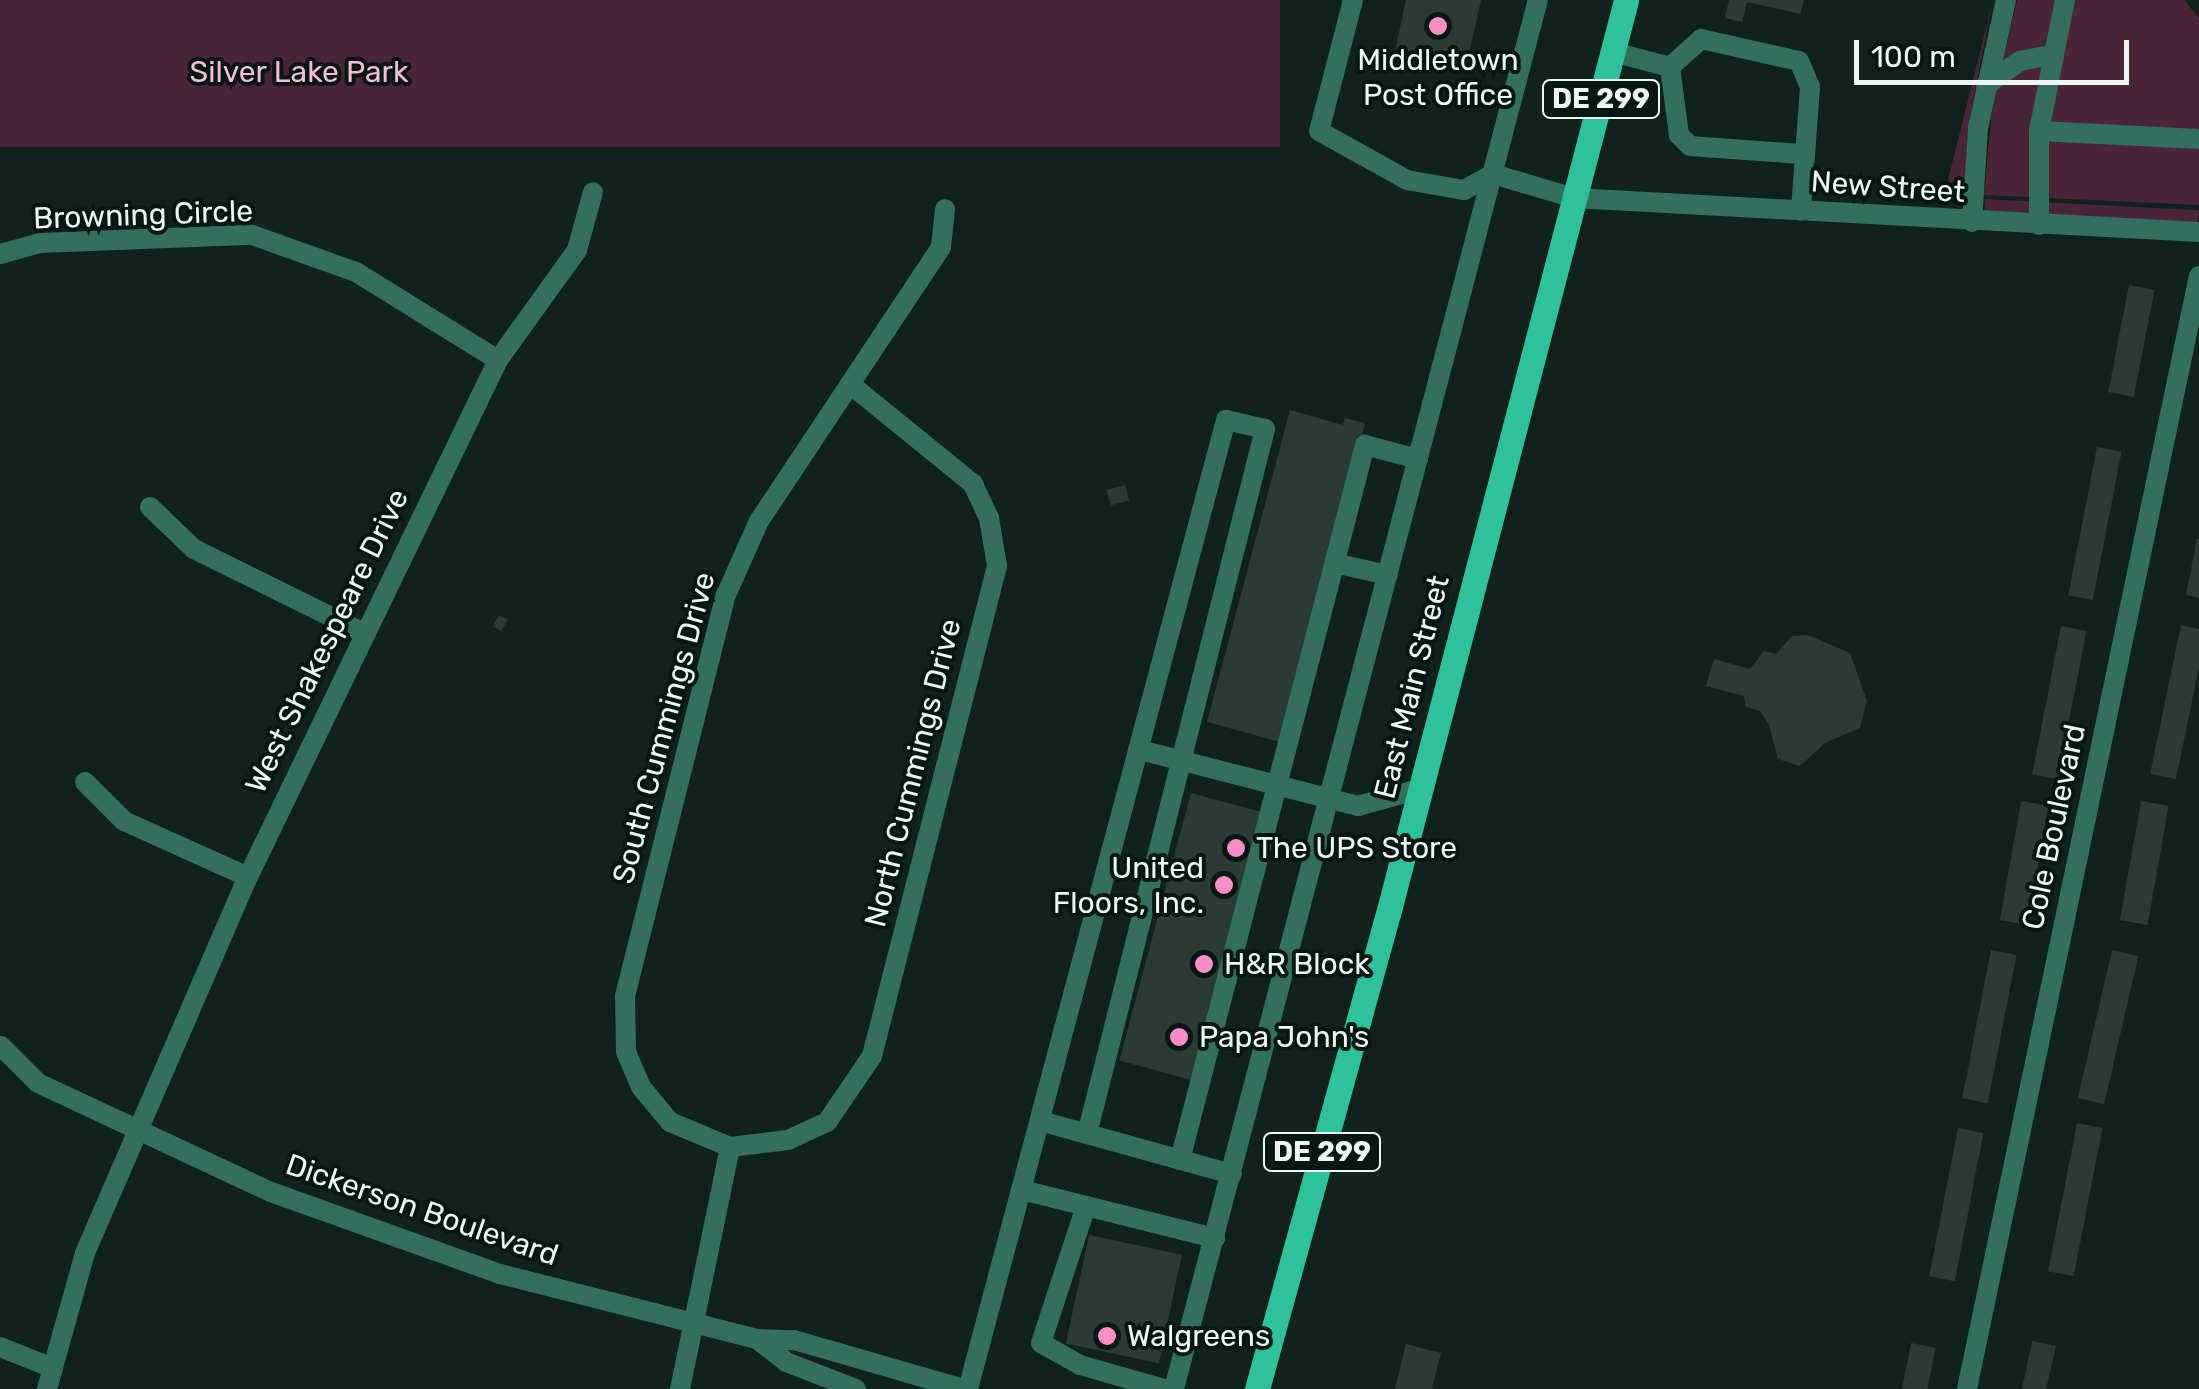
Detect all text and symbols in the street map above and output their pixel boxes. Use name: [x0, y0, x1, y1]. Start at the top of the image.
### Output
marker: Middletown Post Office: [1427, 15, 1449, 37]
scale bar: [1859, 20, 2134, 82]
text: 100 m: [1871, 39, 1956, 75]
place label: Middletown Post Office: [1357, 42, 1519, 112]
park label: Silver Lake Park: [189, 54, 409, 90]
road number: DE 299: [1541, 76, 1661, 122]
street label: New Street: [1809, 164, 1967, 210]
street label: Browning Circle: [32, 193, 254, 237]
street label: West Shakespeare Drive: [238, 483, 416, 799]
street label: South Cummings Drive: [605, 568, 723, 888]
street label: East Main Street: [1367, 572, 1457, 802]
street label: North Cummings Drive: [857, 615, 969, 931]
street label: Cole Boulevard: [2015, 721, 2093, 933]
place label: The UPS Store: [1256, 830, 1457, 866]
marker: The UPS Store: [1225, 837, 1247, 859]
place label: United Floors, Inc.: [1053, 850, 1204, 920]
marker: United Floors, Inc.: [1213, 874, 1235, 896]
place label: H&R Block: [1224, 946, 1370, 982]
marker: H&R Block: [1193, 953, 1215, 975]
place label: Papa John's: [1199, 1019, 1369, 1055]
marker: Papa John's: [1168, 1026, 1190, 1048]
road number: DE 299: [1262, 1129, 1382, 1175]
street label: Dickerson Boulevard: [281, 1146, 563, 1274]
place label: Walgreens: [1127, 1318, 1270, 1354]
marker: Walgreens: [1096, 1325, 1118, 1347]

